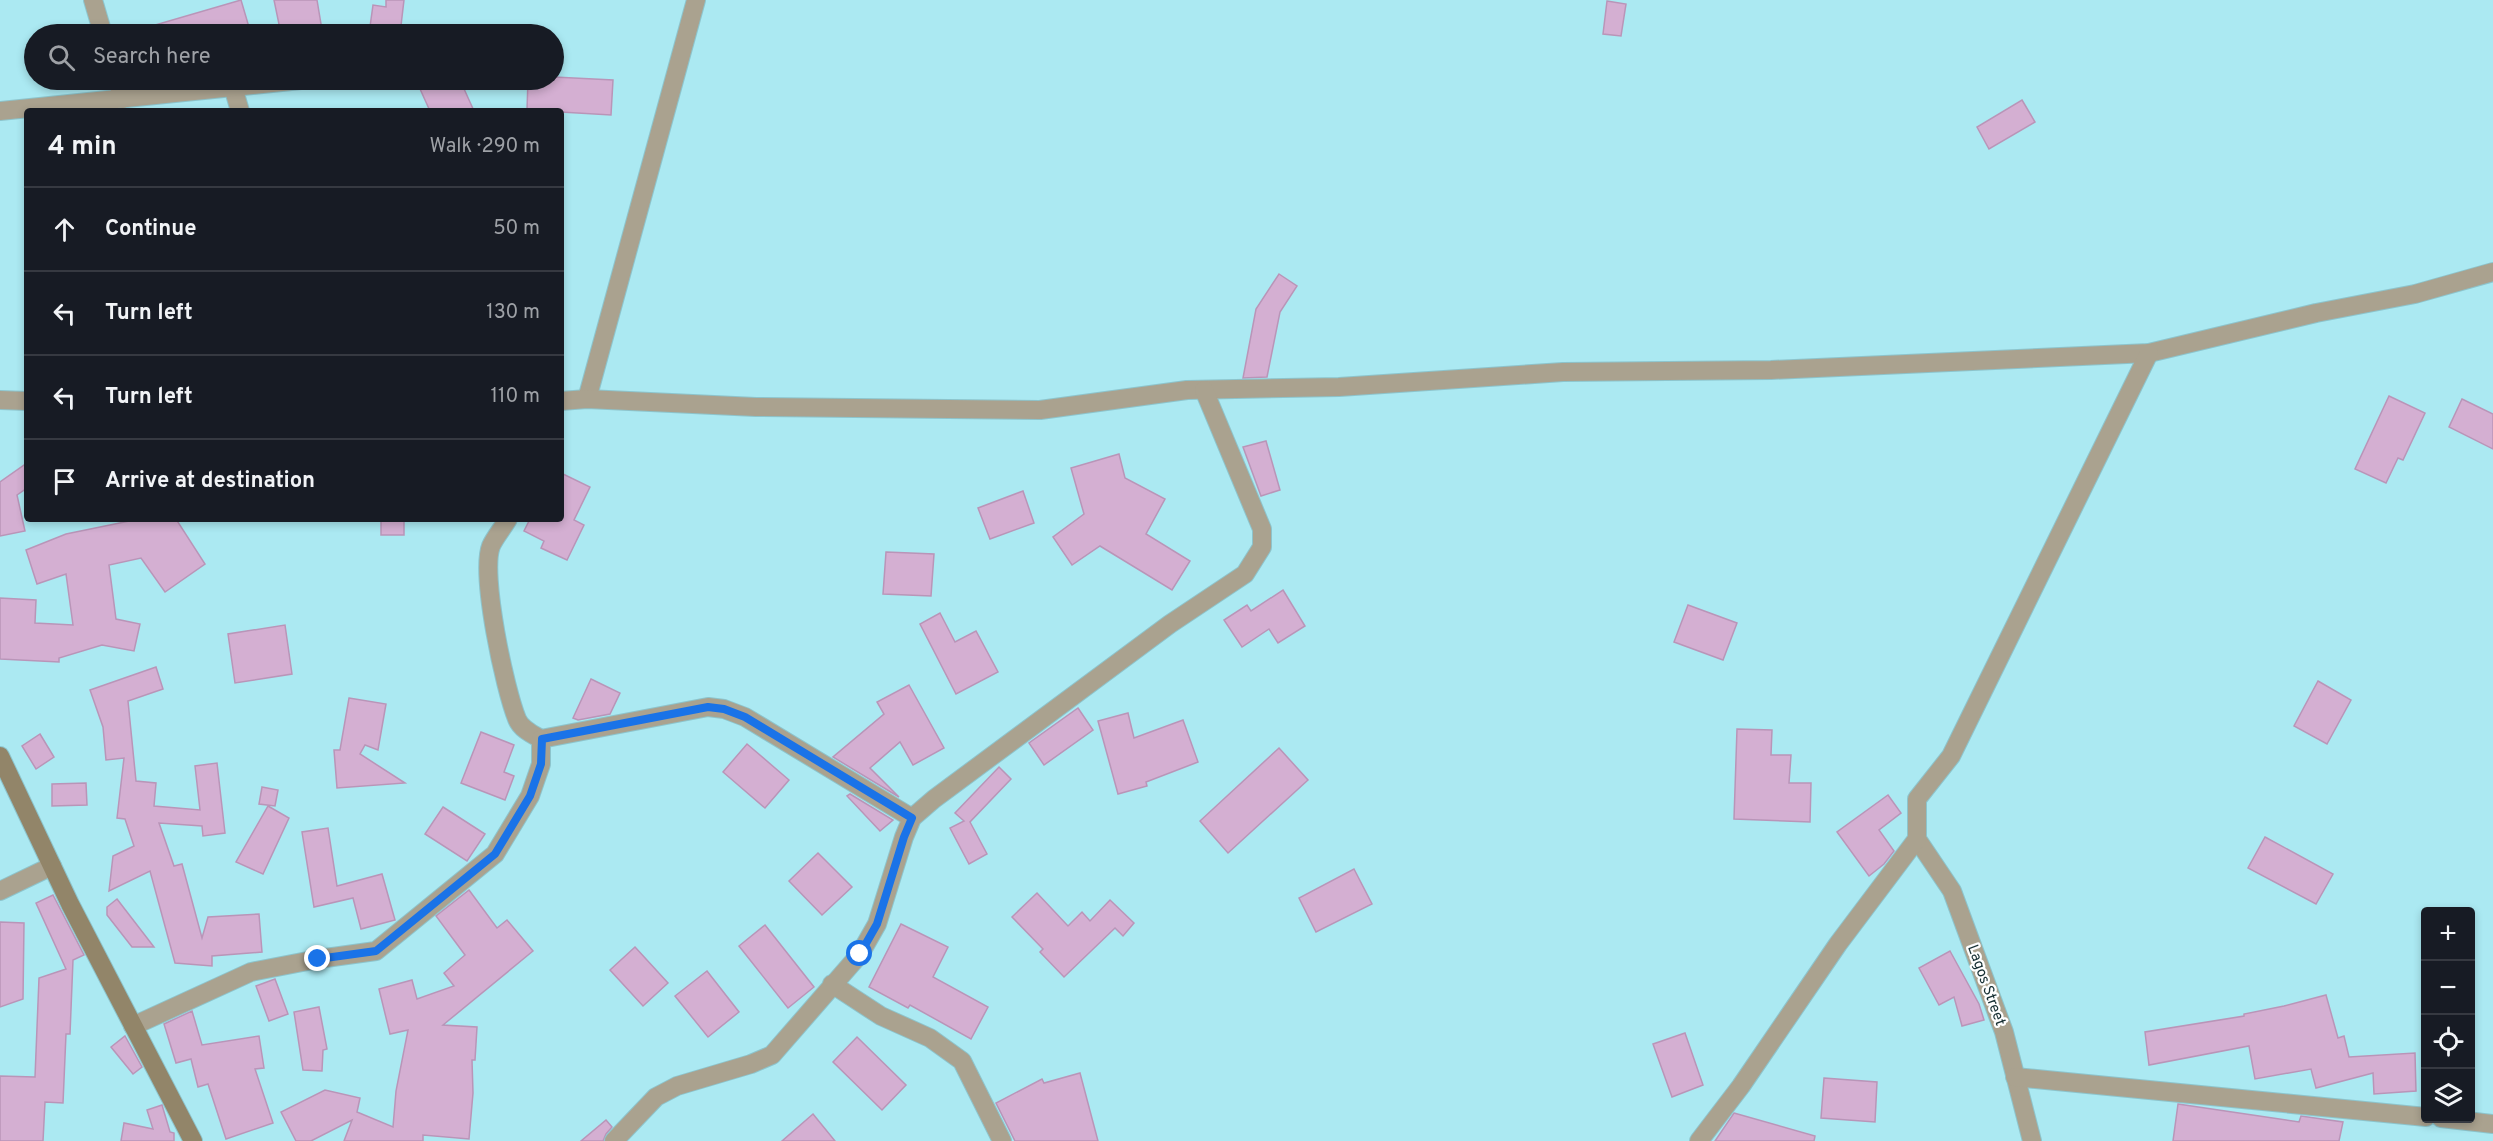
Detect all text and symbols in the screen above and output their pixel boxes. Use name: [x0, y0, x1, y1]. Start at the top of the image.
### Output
search box: [24, 24, 564, 90]
icon: search: [45, 41, 78, 74]
text: Search here: [93, 44, 211, 71]
text: 4 min: [48, 131, 117, 164]
text: Walk · 290 m: [429, 134, 540, 160]
icon: ahead: [48, 213, 81, 246]
text: Continue: [105, 216, 196, 243]
text: 50 m: [493, 216, 540, 242]
icon: left: [48, 297, 81, 330]
text: Turn left: [105, 300, 193, 327]
text: 130 m: [486, 300, 540, 326]
icon: left: [48, 381, 81, 414]
text: Turn left: [105, 384, 193, 411]
text: 110 m: [491, 384, 540, 410]
icon: arrive: [48, 465, 81, 498]
text: Arrive at destination: [105, 468, 315, 495]
map controls: [2421, 907, 2475, 1123]
button: +: [2421, 907, 2475, 961]
route start: [846, 940, 872, 966]
street label: Lagos Street: [1962, 942, 2009, 1029]
route end: [304, 945, 330, 971]
button: −: [2421, 961, 2475, 1015]
button: locate: [2421, 1015, 2475, 1069]
button: layers: [2421, 1069, 2475, 1123]

